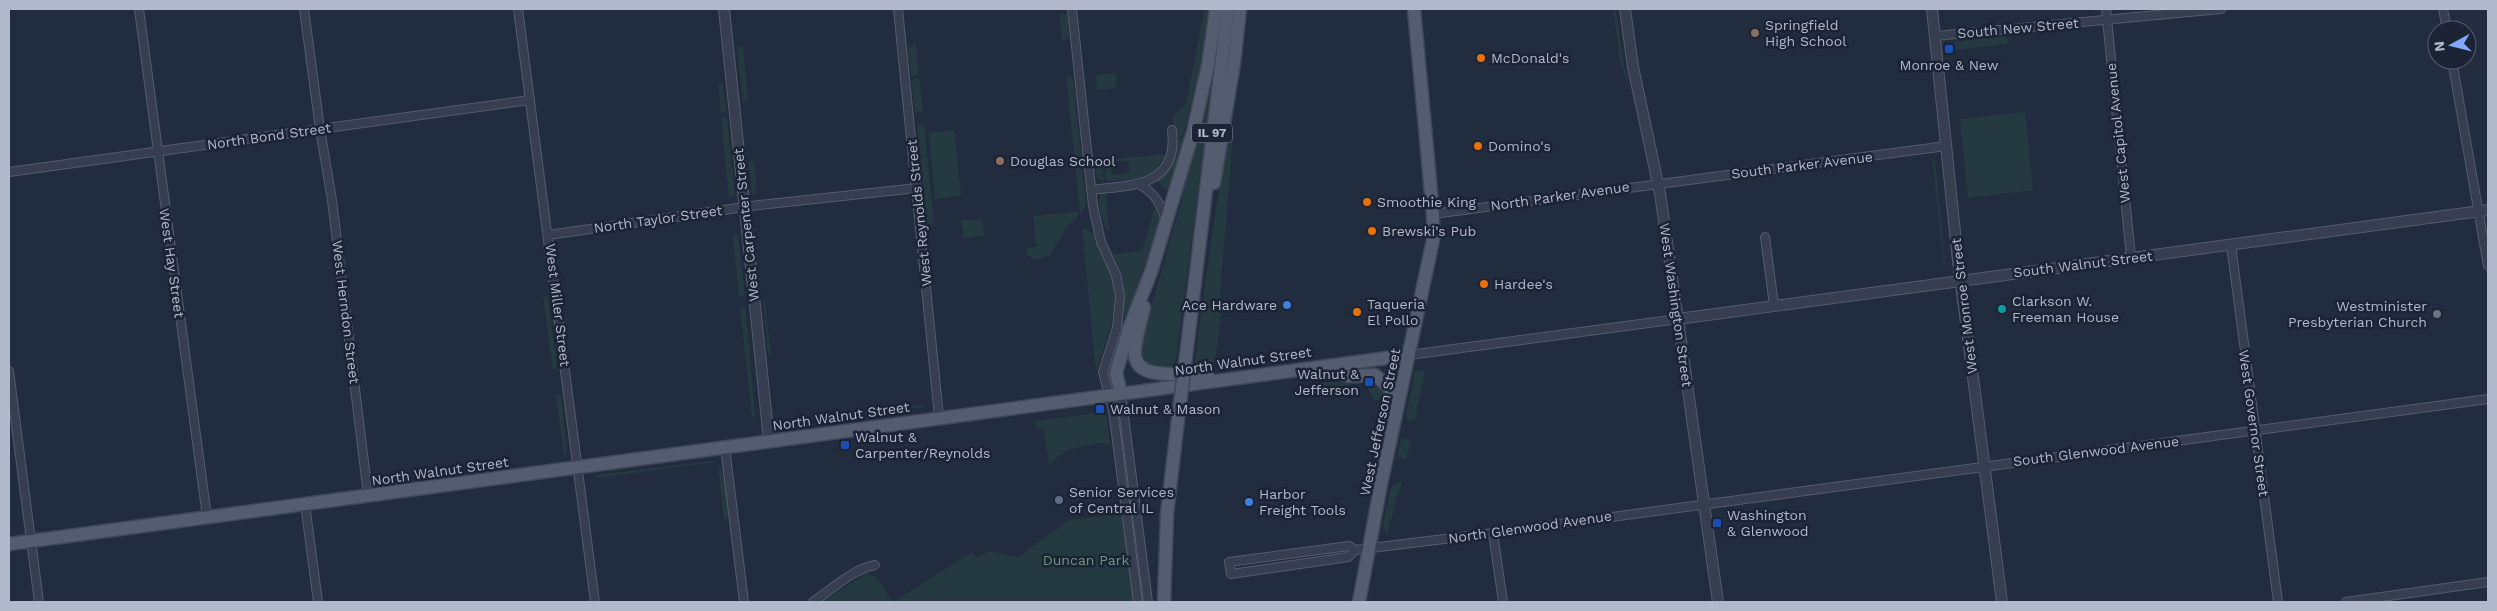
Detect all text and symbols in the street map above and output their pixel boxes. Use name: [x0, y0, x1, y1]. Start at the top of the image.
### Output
street label: South New Street: [1957, 15, 2079, 41]
place label: Springfield High School: [1765, 17, 1847, 49]
north arrow: [2427, 20, 2477, 70]
marker: Springfield High School: [1749, 27, 1761, 39]
text: N: [2431, 40, 2448, 53]
marker: Monroe & New: [1943, 43, 1955, 55]
place label: McDonald's: [1491, 50, 1569, 66]
marker: McDonald's: [1475, 52, 1487, 64]
place label: Monroe & New: [1900, 57, 1999, 73]
street label: West Capitol Avenue: [2103, 62, 2133, 204]
street label: North Bond Street: [206, 119, 332, 153]
road number: IL 97: [1192, 124, 1232, 142]
place label: Domino's: [1488, 138, 1551, 154]
street label: West Reynolds Street: [903, 139, 935, 287]
marker: Domino's: [1472, 140, 1484, 152]
street label: West Carpenter Street: [730, 147, 762, 302]
street label: South Parker Avenue: [1730, 148, 1874, 182]
place label: Douglas School: [1010, 153, 1116, 169]
marker: Douglas School: [994, 155, 1006, 167]
street label: North Parker Avenue: [1489, 178, 1631, 214]
place label: Smoothie King: [1377, 194, 1477, 210]
marker: Smoothie King: [1361, 196, 1373, 208]
street label: North Taylor Street: [593, 202, 723, 236]
street label: West Hay Street: [156, 207, 188, 319]
street label: West Washington Street: [1657, 222, 1695, 388]
place label: Brewski's Pub: [1382, 223, 1476, 239]
marker: Brewski's Pub: [1366, 225, 1378, 237]
street label: West Monroe Street: [1948, 237, 1980, 375]
street label: West Herndon Street: [329, 239, 363, 385]
street label: West Miller Street: [543, 243, 573, 367]
street label: South Walnut Street: [2012, 248, 2154, 280]
place label: Hardee's: [1494, 276, 1553, 292]
marker: Hardee's: [1478, 278, 1490, 290]
place label: Clarkson W. Freeman House: [2012, 293, 2119, 325]
place label: Taqueria El Pollo: [1367, 296, 1425, 328]
place label: Ace Hardware: [1182, 297, 1277, 313]
place label: Westminister Presbyterian Church: [2288, 298, 2427, 330]
marker: Ace Hardware: [1281, 299, 1293, 311]
marker: Clarkson W. Freeman House: [1996, 303, 2008, 315]
marker: Taqueria El Pollo: [1351, 306, 1363, 318]
marker: Westminister Presbyterian Church: [2431, 308, 2443, 320]
street label: North Walnut Street: [1174, 343, 1313, 379]
street label: West Jefferson Street: [1357, 347, 1403, 497]
street label: West Governor Street: [2236, 349, 2272, 498]
place label: Walnut & Jefferson: [1294, 366, 1359, 398]
marker: Walnut & Jefferson: [1363, 376, 1375, 388]
street label: North Walnut Street: [772, 398, 911, 434]
place label: Walnut & Mason: [1110, 401, 1221, 417]
marker: Walnut & Mason: [1094, 403, 1106, 415]
place label: Walnut & Carpenter/Reynolds: [855, 429, 990, 461]
street label: South Glenwood Avenue: [2012, 433, 2180, 469]
marker: Walnut & Carpenter/Reynolds: [839, 439, 851, 451]
street label: North Walnut Street: [371, 453, 510, 489]
place label: Senior Services of Central IL: [1069, 484, 1174, 516]
place label: Harbor Freight Tools: [1259, 486, 1346, 518]
marker: Senior Services of Central IL: [1053, 494, 1065, 506]
marker: Harbor Freight Tools: [1243, 496, 1255, 508]
place label: Washington & Glenwood: [1727, 507, 1809, 539]
street label: North Glenwood Avenue: [1447, 508, 1613, 546]
marker: Washington & Glenwood: [1711, 517, 1723, 529]
park label: Duncan Park: [1043, 552, 1129, 568]

